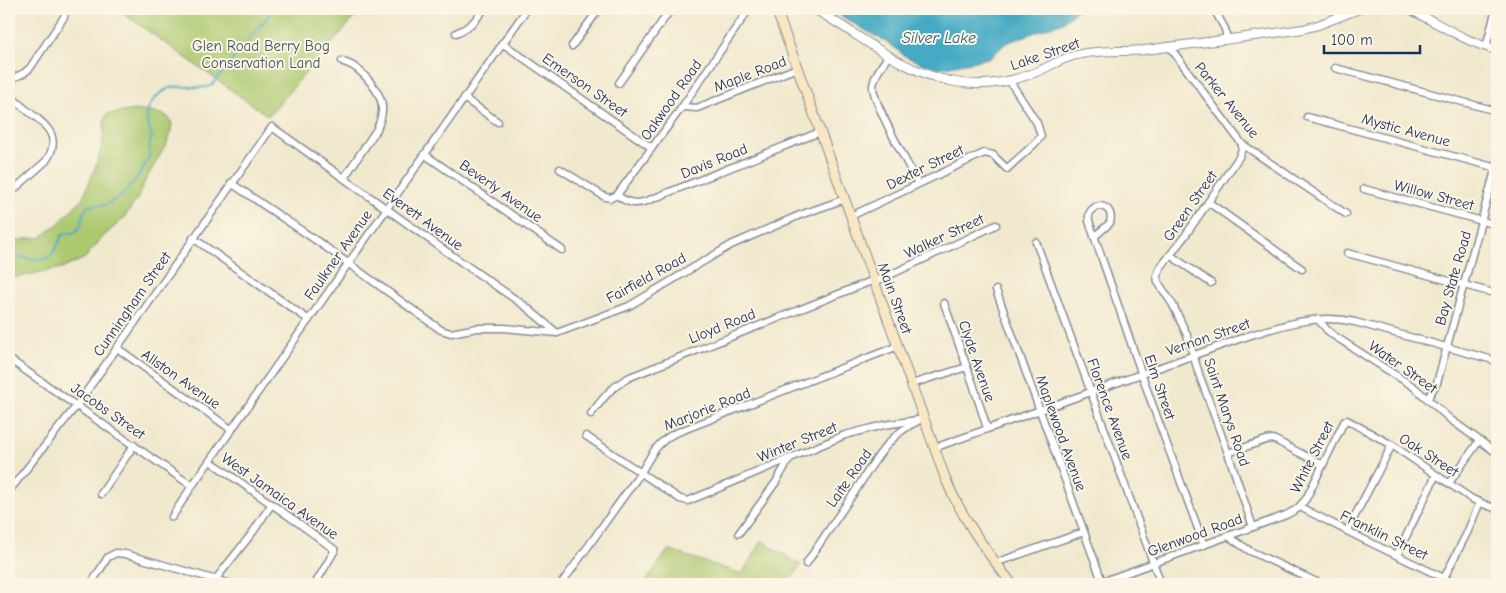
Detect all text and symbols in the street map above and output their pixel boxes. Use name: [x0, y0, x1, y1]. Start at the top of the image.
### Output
scale bar: [1324, 22, 1420, 54]
water label: Silver Lake: [902, 29, 976, 47]
text: 100 m: [1331, 31, 1373, 49]
street label: Lake Street: [1008, 34, 1083, 74]
park label: Glen Road Berry Bog Conservation Land: [192, 37, 330, 72]
street label: Emerson Street: [539, 49, 632, 121]
street label: Maple Road: [711, 52, 789, 96]
street label: Oakwood Road: [637, 56, 705, 144]
street label: Parker Avenue: [1191, 58, 1263, 142]
street label: Mystic Avenue: [1360, 110, 1453, 151]
street label: Davis Road: [678, 139, 750, 183]
street label: Dexter Street: [883, 140, 967, 193]
street label: Beverly Avenue: [456, 156, 546, 226]
street label: Green Street: [1159, 167, 1221, 245]
street label: Willow Street: [1392, 176, 1477, 215]
street label: Everett Avenue: [379, 184, 467, 254]
street label: Faulkner Avenue: [300, 206, 376, 304]
street label: Walker Street: [901, 209, 987, 262]
street label: Bay State Road: [1431, 229, 1475, 327]
street label: Cunningham Street: [89, 248, 175, 360]
street label: Fairfield Road: [603, 249, 689, 307]
street label: Main Street: [874, 260, 916, 337]
street label: Lloyd Road: [686, 304, 758, 348]
street label: Vernon Street: [1164, 314, 1253, 360]
street label: Clyde Avenue: [955, 318, 1000, 405]
street label: Water Street: [1365, 337, 1441, 398]
street label: Allston Avenue: [138, 345, 224, 413]
street label: Elm Street: [1141, 352, 1180, 422]
street label: Saint Marys Road: [1200, 355, 1254, 469]
street label: Florence Avenue: [1083, 356, 1137, 463]
street label: Maplewood Avenue: [1032, 372, 1091, 494]
street label: Jacobs Street: [67, 379, 149, 444]
street label: Marjorie Road: [661, 383, 753, 435]
street label: White Street: [1286, 417, 1338, 496]
street label: Winter Street: [754, 418, 840, 466]
street label: Oak Street: [1396, 429, 1463, 481]
street label: Laite Road: [822, 445, 876, 511]
street label: West Jamaica Avenue: [218, 449, 342, 543]
street label: Franklin Street: [1337, 506, 1431, 564]
street label: Glenwood Road: [1145, 509, 1245, 561]

